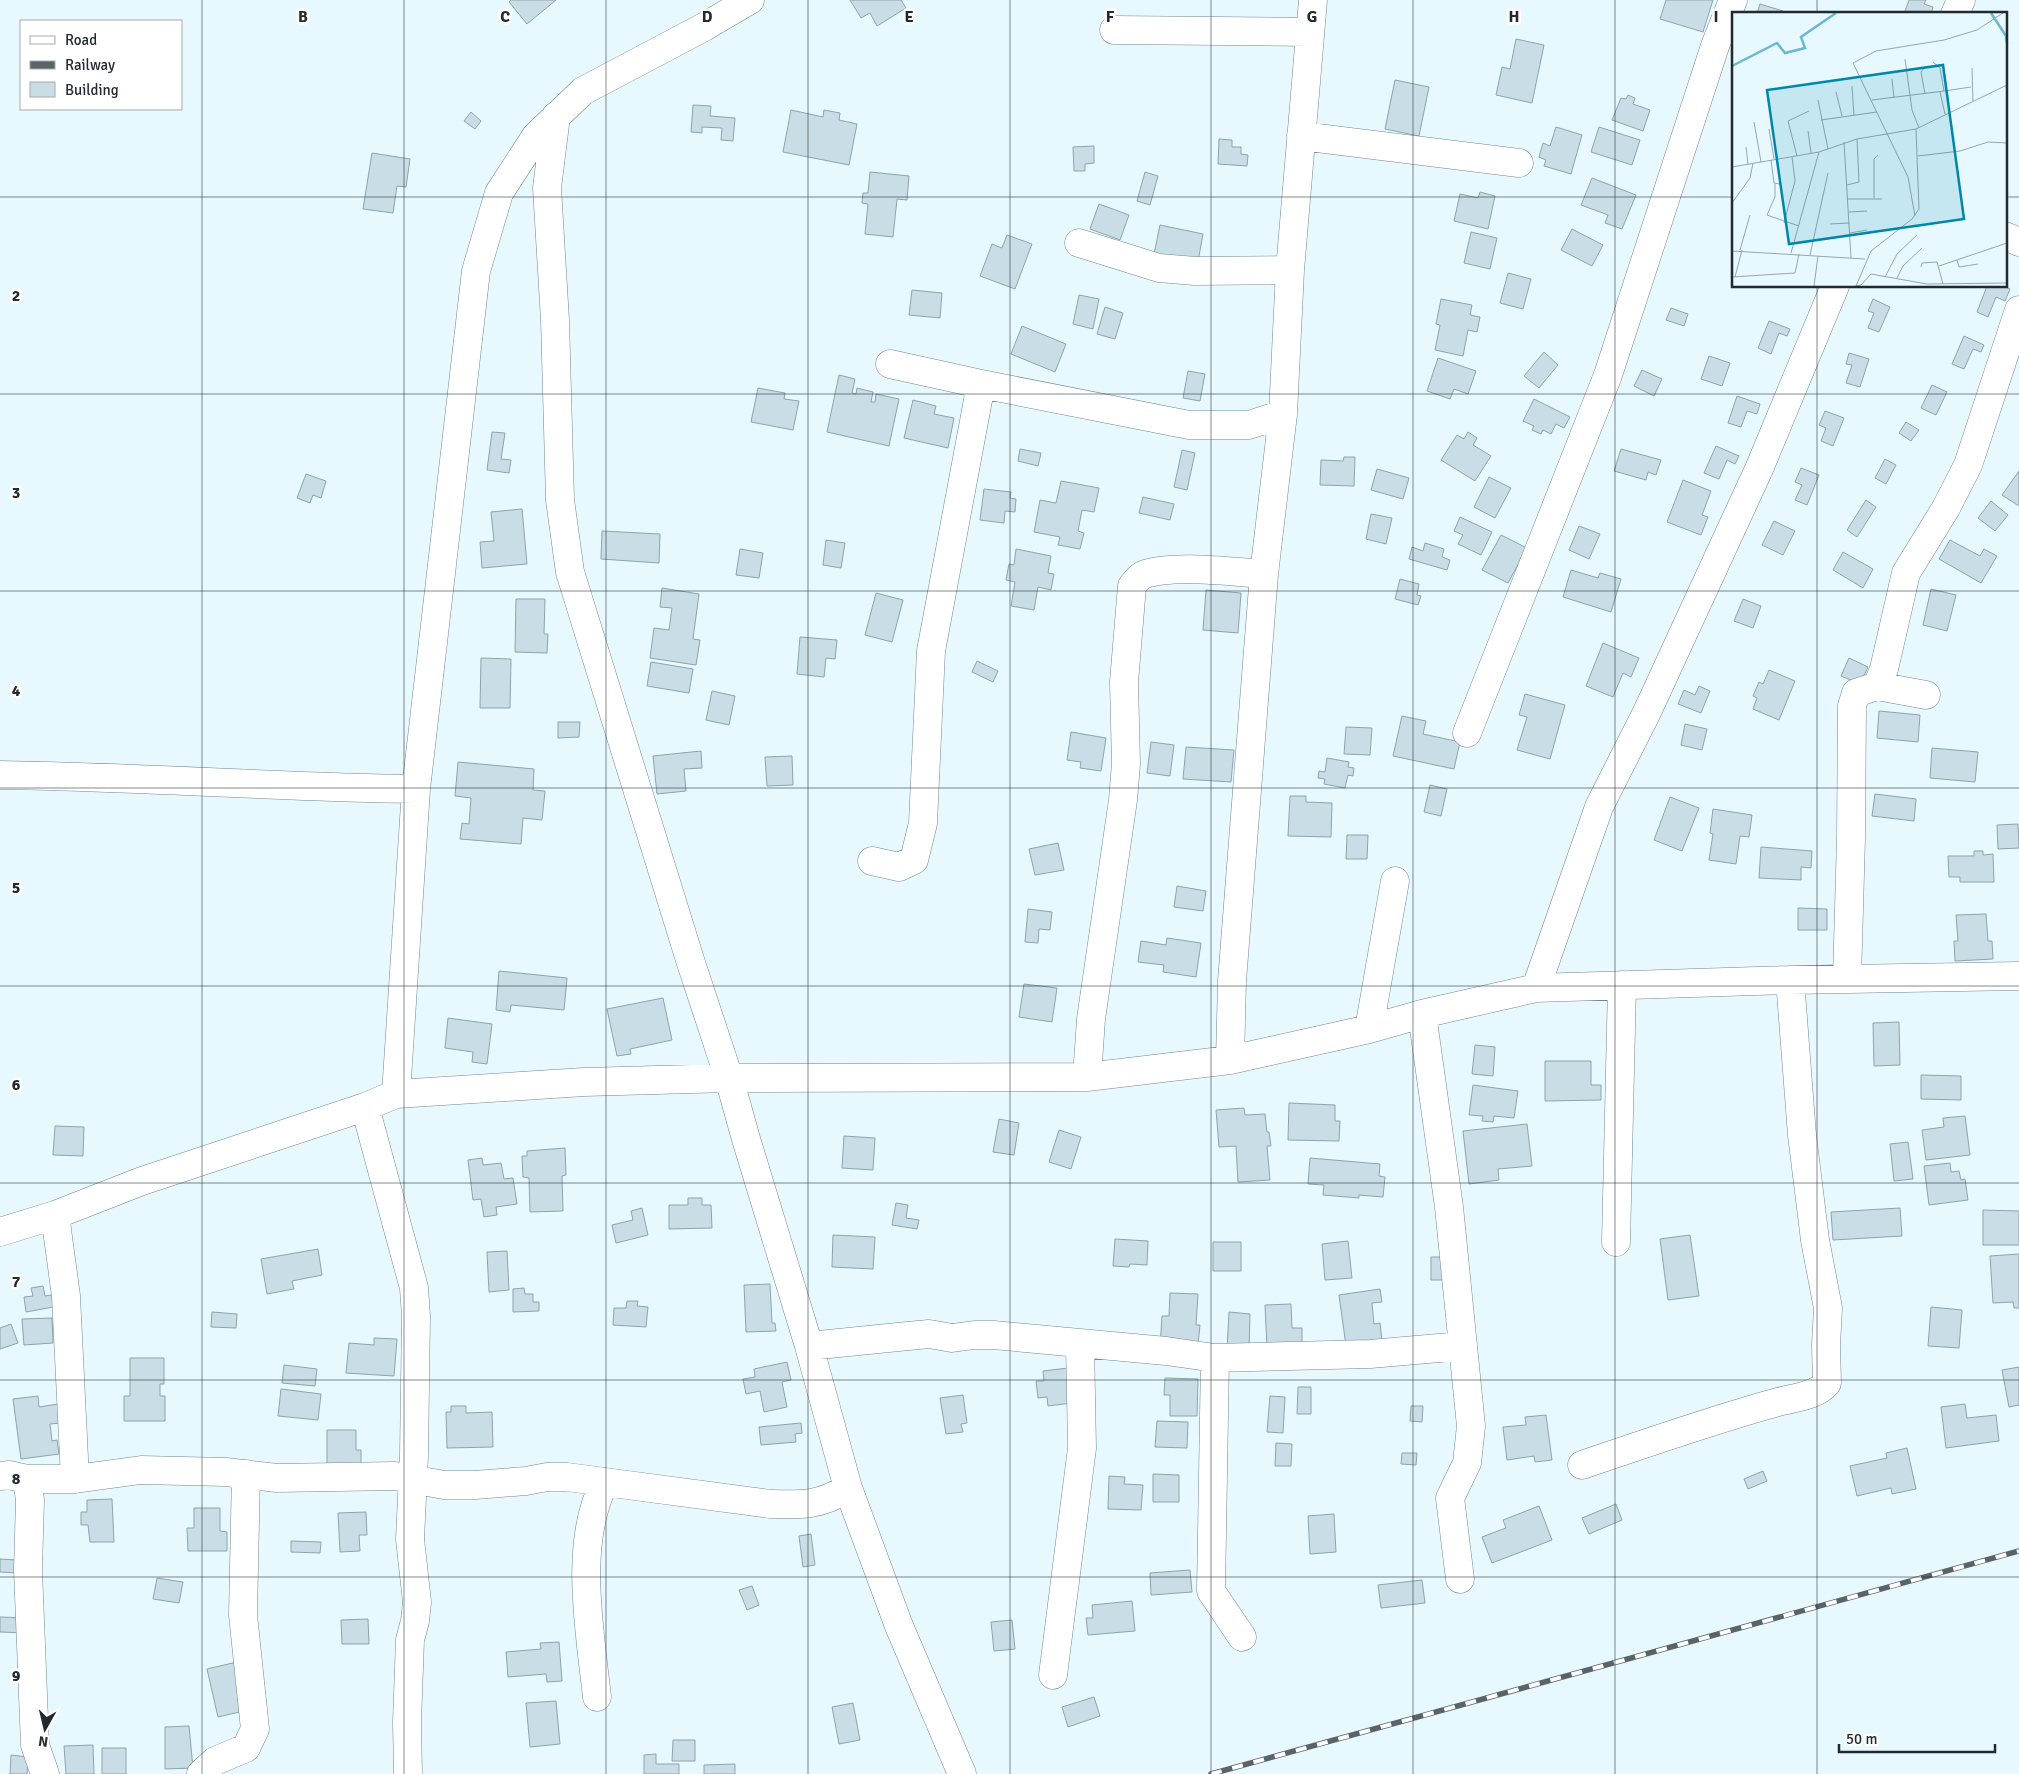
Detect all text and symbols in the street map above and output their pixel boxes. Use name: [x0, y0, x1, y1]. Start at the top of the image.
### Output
text: B: [298, 7, 308, 27]
text: C: [500, 7, 510, 27]
text: D: [702, 7, 713, 27]
text: E: [904, 7, 914, 27]
text: F: [1106, 7, 1115, 27]
text: G: [1307, 7, 1317, 27]
text: H: [1509, 7, 1519, 27]
text: I: [1713, 7, 1719, 27]
inset map: [1732, 12, 2006, 288]
legend: [20, 20, 182, 110]
text: Road: [65, 31, 97, 49]
text: Railway: [65, 56, 115, 74]
text: Building: [65, 81, 119, 99]
text: 2: [12, 286, 20, 306]
text: 3: [12, 483, 20, 503]
text: 4: [12, 681, 21, 701]
text: 5: [12, 878, 20, 898]
text: 6: [12, 1075, 21, 1095]
text: 7: [12, 1272, 21, 1292]
text: 8: [12, 1469, 21, 1489]
text: 9: [12, 1666, 21, 1686]
north arrow: [20, 1704, 70, 1754]
scale bar: [1839, 1722, 1995, 1754]
text: 50 m: [1846, 1730, 1877, 1748]
text: N: [37, 1732, 49, 1750]

